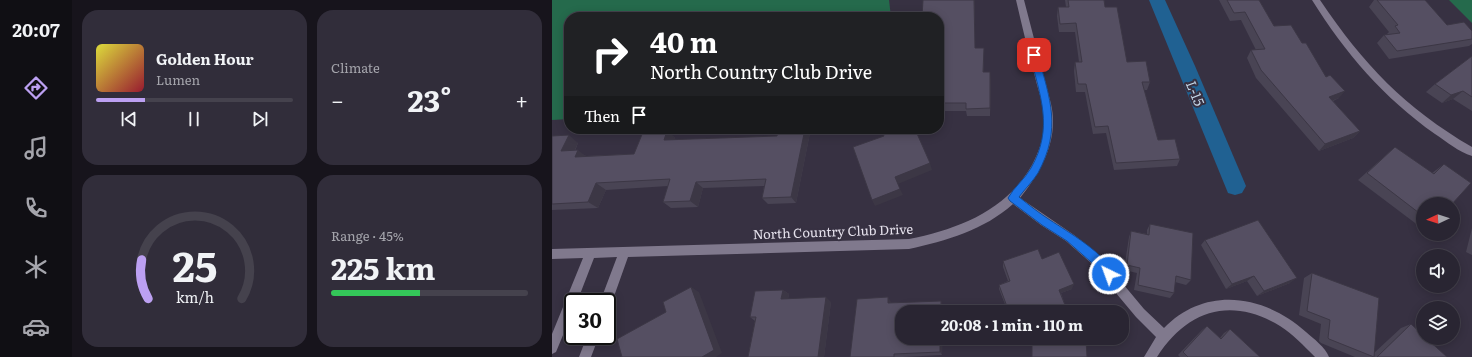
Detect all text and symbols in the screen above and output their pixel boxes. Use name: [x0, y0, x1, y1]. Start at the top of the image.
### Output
text: 20:07: [12, 16, 60, 43]
text: 40 m: [650, 20, 718, 62]
icon: right: [584, 28, 636, 80]
pin: [1017, 38, 1051, 72]
icon: arrive: [1023, 44, 1045, 66]
text: Golden Hour: [156, 47, 254, 70]
text: Climate: [331, 58, 380, 77]
text: North Country Club Drive: [650, 58, 872, 85]
text: Lumen: [156, 70, 200, 89]
icon: directions: [22, 74, 50, 102]
text: 23°: [407, 77, 452, 121]
water label: L-15: [1182, 77, 1210, 109]
text: −: [331, 83, 344, 116]
text: +: [515, 83, 528, 116]
text: Then: [584, 104, 620, 127]
icon: arrive: [628, 104, 650, 126]
icon: previous: [118, 108, 140, 130]
icon: pause: [183, 108, 205, 130]
icon: next: [249, 108, 271, 130]
icon: music: [22, 134, 50, 162]
icon: phone: [22, 194, 50, 222]
north arrow: [1416, 197, 1460, 241]
map controls: [1416, 197, 1460, 345]
street label: North Country Club Drive: [753, 219, 914, 243]
text: Range · 45%: [331, 226, 404, 245]
text: 25: [172, 233, 217, 295]
text: 225 km: [331, 245, 435, 289]
button: sound: [1416, 249, 1460, 293]
icon: climate: [22, 253, 50, 281]
position arrow: [1088, 253, 1130, 295]
text: km/h: [175, 285, 214, 306]
speed limit sign: 30: [564, 293, 616, 345]
button: layers: [1416, 301, 1460, 345]
icon: car: [22, 313, 50, 341]
text: 20:08 · 1 min · 110 m: [941, 313, 1083, 336]

